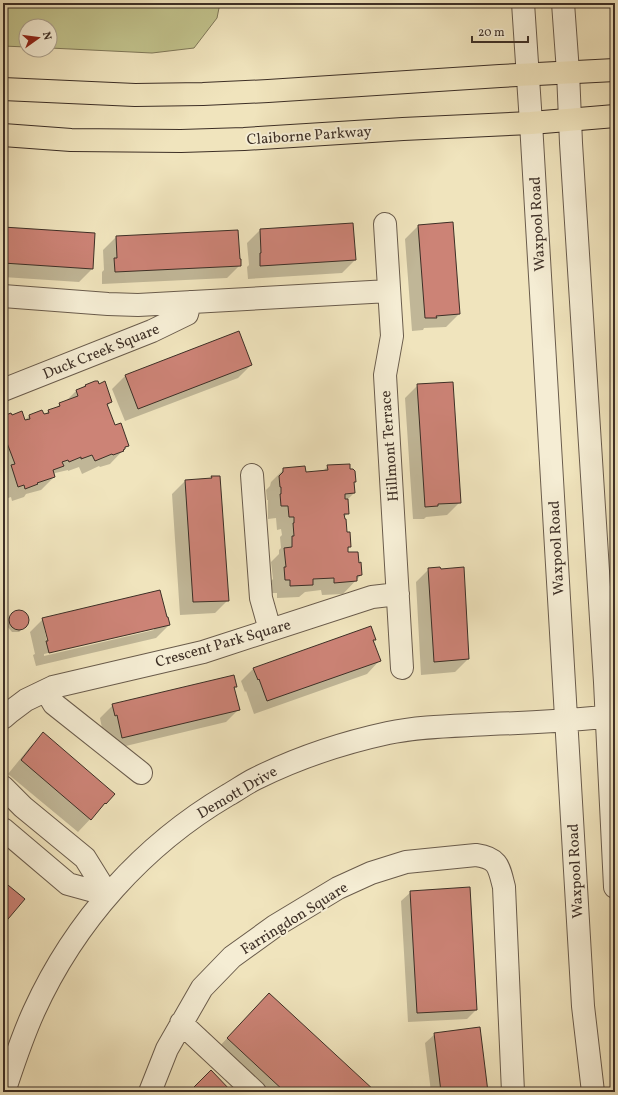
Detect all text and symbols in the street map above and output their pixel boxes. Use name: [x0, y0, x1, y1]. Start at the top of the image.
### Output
north arrow: [18, 18, 58, 58]
scale bar: [472, 18, 528, 44]
text: 20 m: [478, 25, 505, 41]
text: N: [38, 30, 54, 42]
street label: Claiborne Parkway: [246, 122, 372, 151]
street label: Waxpool Road: [526, 176, 551, 272]
street label: Duck Creek Square: [40, 319, 163, 385]
street label: Hillmont Terrace: [376, 390, 405, 502]
street label: Waxpool Road: [545, 500, 570, 596]
street label: Crescent Park Square: [153, 615, 294, 674]
street label: Demott Drive: [194, 762, 282, 825]
street label: Waxpool Road: [564, 823, 589, 919]
street label: Farringdon Square: [237, 878, 353, 961]

